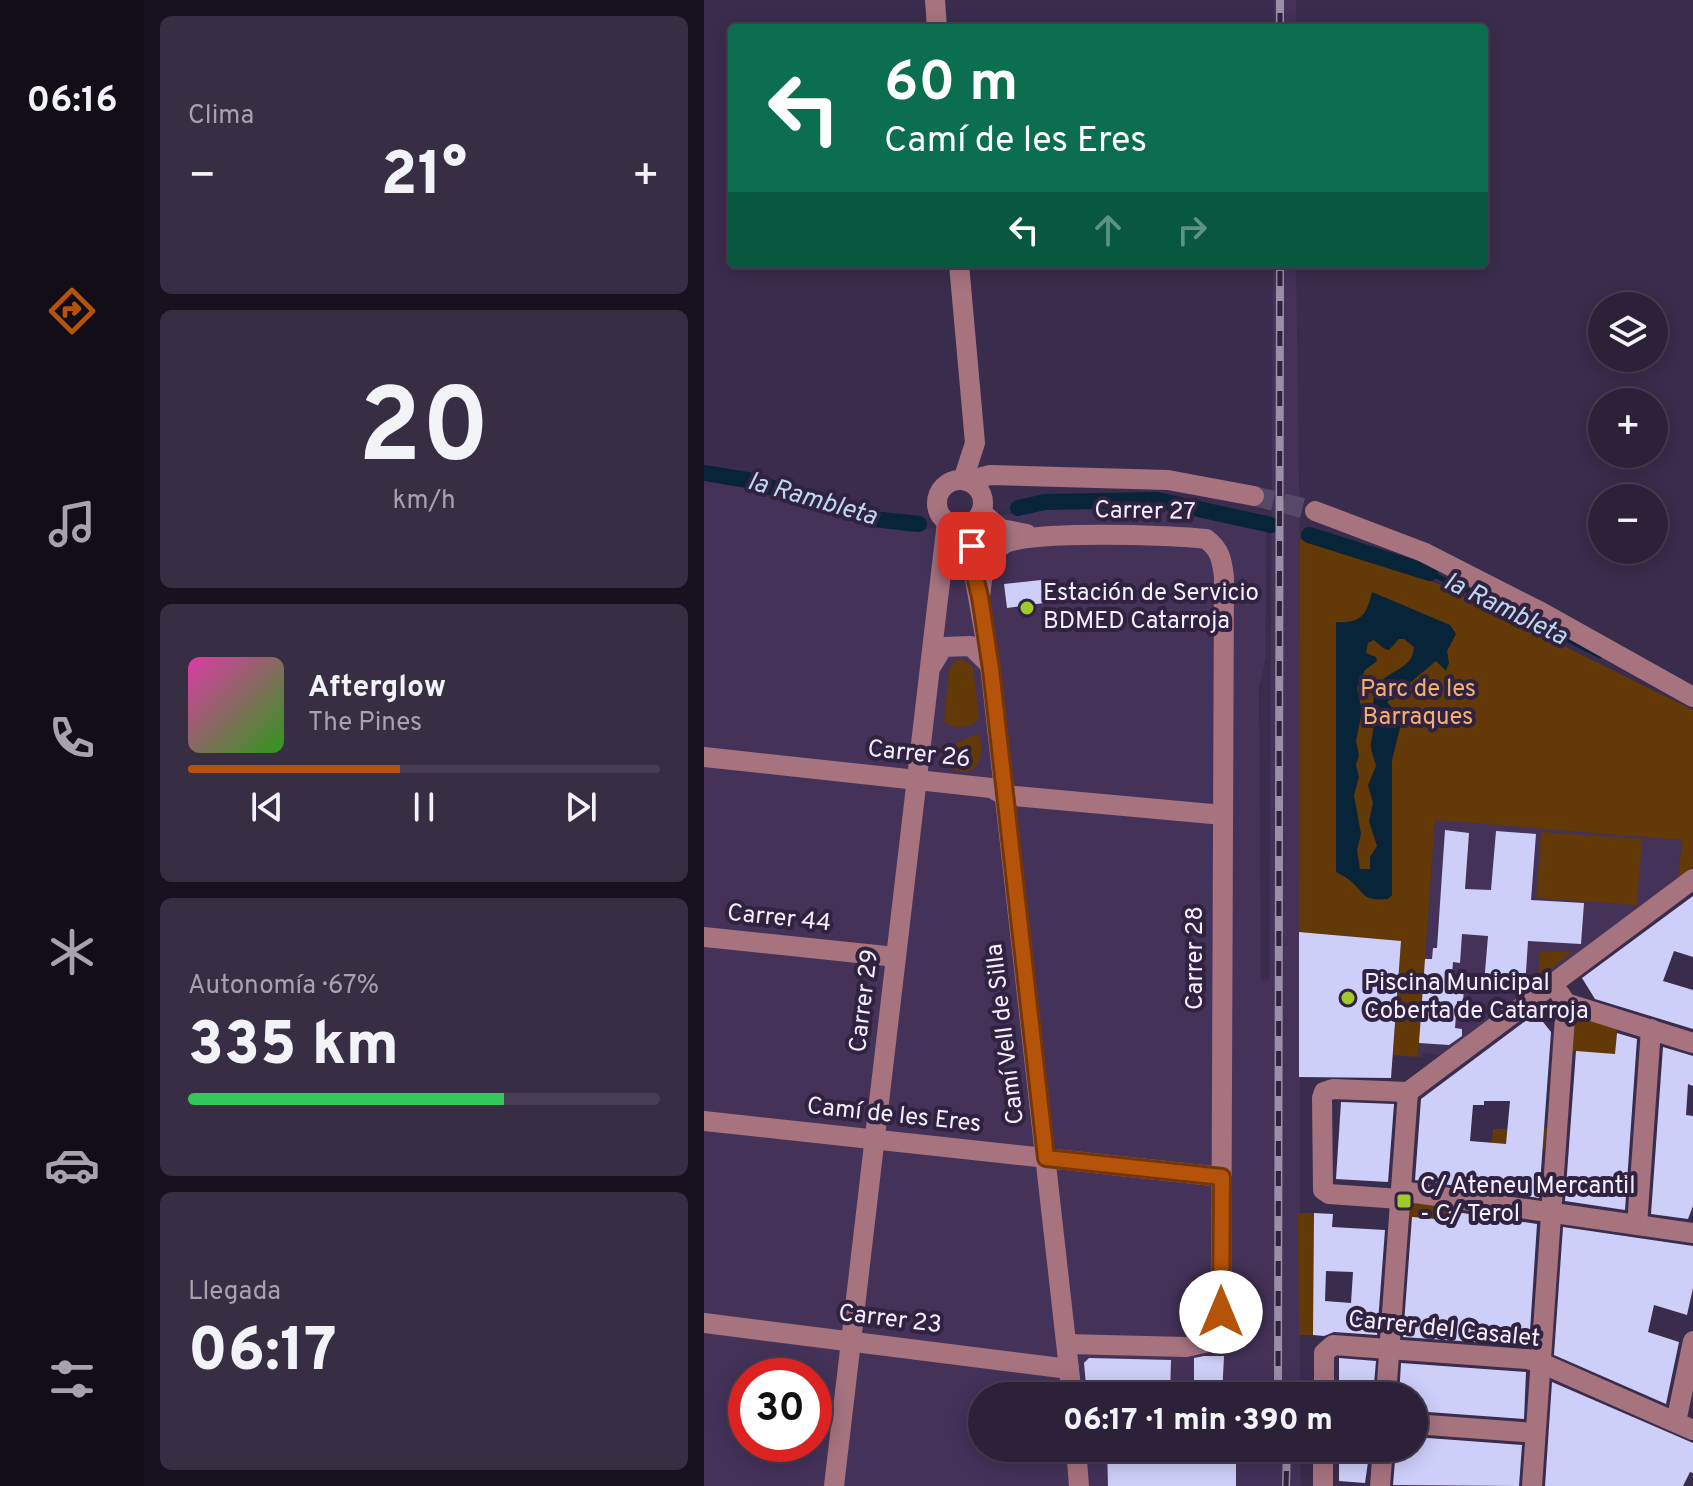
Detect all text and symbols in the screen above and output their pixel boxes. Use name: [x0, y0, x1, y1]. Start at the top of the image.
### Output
text: 60 m: [884, 50, 1018, 120]
icon: left: [752, 56, 856, 160]
text: 06:16: [26, 79, 118, 125]
text: Clima: [188, 100, 254, 133]
text: Camí de les Eres: [884, 119, 1147, 165]
text: 21°: [381, 140, 467, 216]
text: −: [188, 150, 216, 206]
text: +: [632, 150, 660, 206]
icon: left: [1002, 208, 1046, 252]
icon: ahead: [1086, 208, 1130, 252]
icon: right: [1170, 208, 1214, 252]
icon: directions: [44, 283, 100, 339]
map controls: [1588, 292, 1668, 564]
button: layers: [1588, 292, 1668, 372]
text: 20: [358, 367, 490, 499]
button: +: [1588, 388, 1668, 468]
water label: la Rambleta: [743, 466, 881, 534]
button: −: [1588, 484, 1668, 564]
text: km/h: [392, 485, 456, 518]
icon: music: [44, 496, 100, 552]
street label: Carrer 27: [1094, 496, 1196, 528]
pin: [938, 512, 1006, 580]
icon: arrive: [950, 524, 994, 568]
water label: la Rambleta: [1438, 566, 1573, 654]
place label: Estación de Servicio BDMED Catarroja: [1043, 579, 1259, 637]
marker: Estación de Servicio BDMED Catarroja: [1018, 599, 1036, 617]
text: Afterglow: [308, 670, 446, 707]
park label: Parc de les Barraques: [1360, 675, 1476, 733]
text: The Pines: [308, 707, 422, 740]
icon: phone: [44, 710, 100, 766]
street label: Carrer 26: [866, 735, 972, 775]
icon: previous: [245, 785, 289, 829]
icon: pause: [402, 785, 446, 829]
icon: next: [559, 785, 603, 829]
street label: Carrer 44: [726, 899, 832, 939]
street label: Carrer 28: [1181, 906, 1211, 1010]
icon: climate: [44, 924, 100, 980]
street label: Camí Vell de Silla: [980, 942, 1032, 1126]
street label: Carrer 29: [844, 948, 886, 1054]
place label: Piscina Municipal Coberta de Catarroja: [1364, 969, 1589, 1027]
text: Autonomía · 67%: [188, 970, 379, 1003]
marker: Piscina Municipal Coberta de Catarroja: [1339, 989, 1357, 1007]
text: 335 km: [188, 1010, 399, 1086]
street label: Camí de les Eres: [805, 1092, 983, 1140]
icon: car: [44, 1137, 100, 1193]
place label: C/ Ateneu Mercantil - C/ Terol: [1420, 1172, 1635, 1230]
marker: C/ Ateneu Mercantil - C/ Terol: [1395, 1192, 1413, 1210]
position arrow: [1179, 1270, 1263, 1354]
text: Llegada: [188, 1276, 281, 1309]
street label: Carrer 23: [837, 1299, 943, 1341]
street label: Carrer del Casalet: [1347, 1305, 1541, 1355]
text: 06:17: [188, 1316, 337, 1392]
icon: filters: [44, 1351, 100, 1407]
speed limit sign: 30: [728, 1358, 832, 1462]
text: 06:17 · 1 min · 390 m: [1063, 1403, 1333, 1440]

